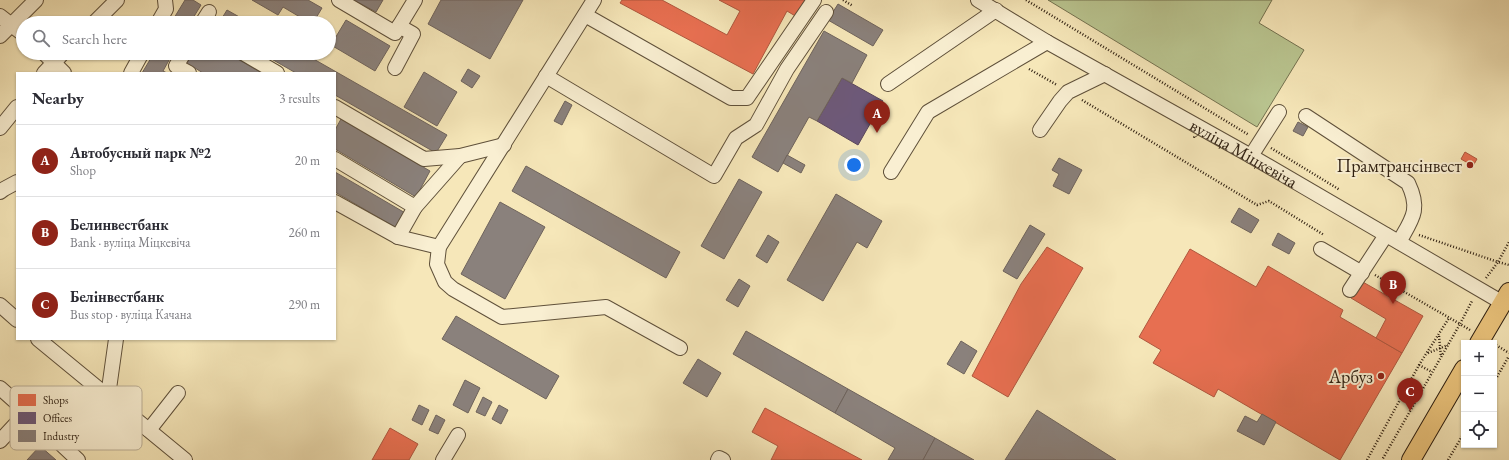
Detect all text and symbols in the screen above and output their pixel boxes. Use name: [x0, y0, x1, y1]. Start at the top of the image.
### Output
search box: [16, 16, 336, 60]
icon: search: [30, 27, 52, 49]
text: Search here: [62, 29, 127, 48]
text: Nearby: [32, 87, 84, 109]
text: 3 results: [279, 90, 320, 107]
pin: A: [864, 100, 890, 133]
street label: вуліца Міцкевіча: [1186, 113, 1303, 193]
text: Автобусный парк №2: [70, 143, 211, 162]
text: A: [40, 152, 50, 169]
text: 20 m: [295, 152, 320, 169]
place label: Прамтрансінвест: [1336, 154, 1463, 177]
your location: [844, 155, 864, 175]
marker: Прамтрансінвест: [1465, 160, 1475, 170]
text: Shop: [70, 162, 96, 179]
text: Белинвестбанк: [70, 215, 169, 234]
text: B: [41, 224, 49, 241]
text: 260 m: [289, 224, 320, 241]
text: Bank · вуліца Міцкевіча: [70, 234, 190, 251]
pin: B: [1380, 271, 1406, 304]
text: Белінвестбанк: [70, 287, 164, 306]
text: C: [40, 296, 50, 313]
text: 290 m: [289, 296, 320, 313]
text: Bus stop · вуліца Качана: [70, 306, 192, 323]
map controls: [1461, 340, 1497, 448]
button: +: [1461, 340, 1497, 376]
place label: Арбуз: [1328, 365, 1373, 388]
marker: Арбуз: [1376, 371, 1386, 381]
button: −: [1461, 376, 1497, 412]
pin: C: [1397, 378, 1423, 411]
legend: [10, 386, 142, 450]
text: Shops: [43, 393, 69, 407]
text: Offices: [43, 411, 72, 425]
button: locate: [1461, 412, 1497, 448]
text: Industry: [43, 429, 80, 443]

